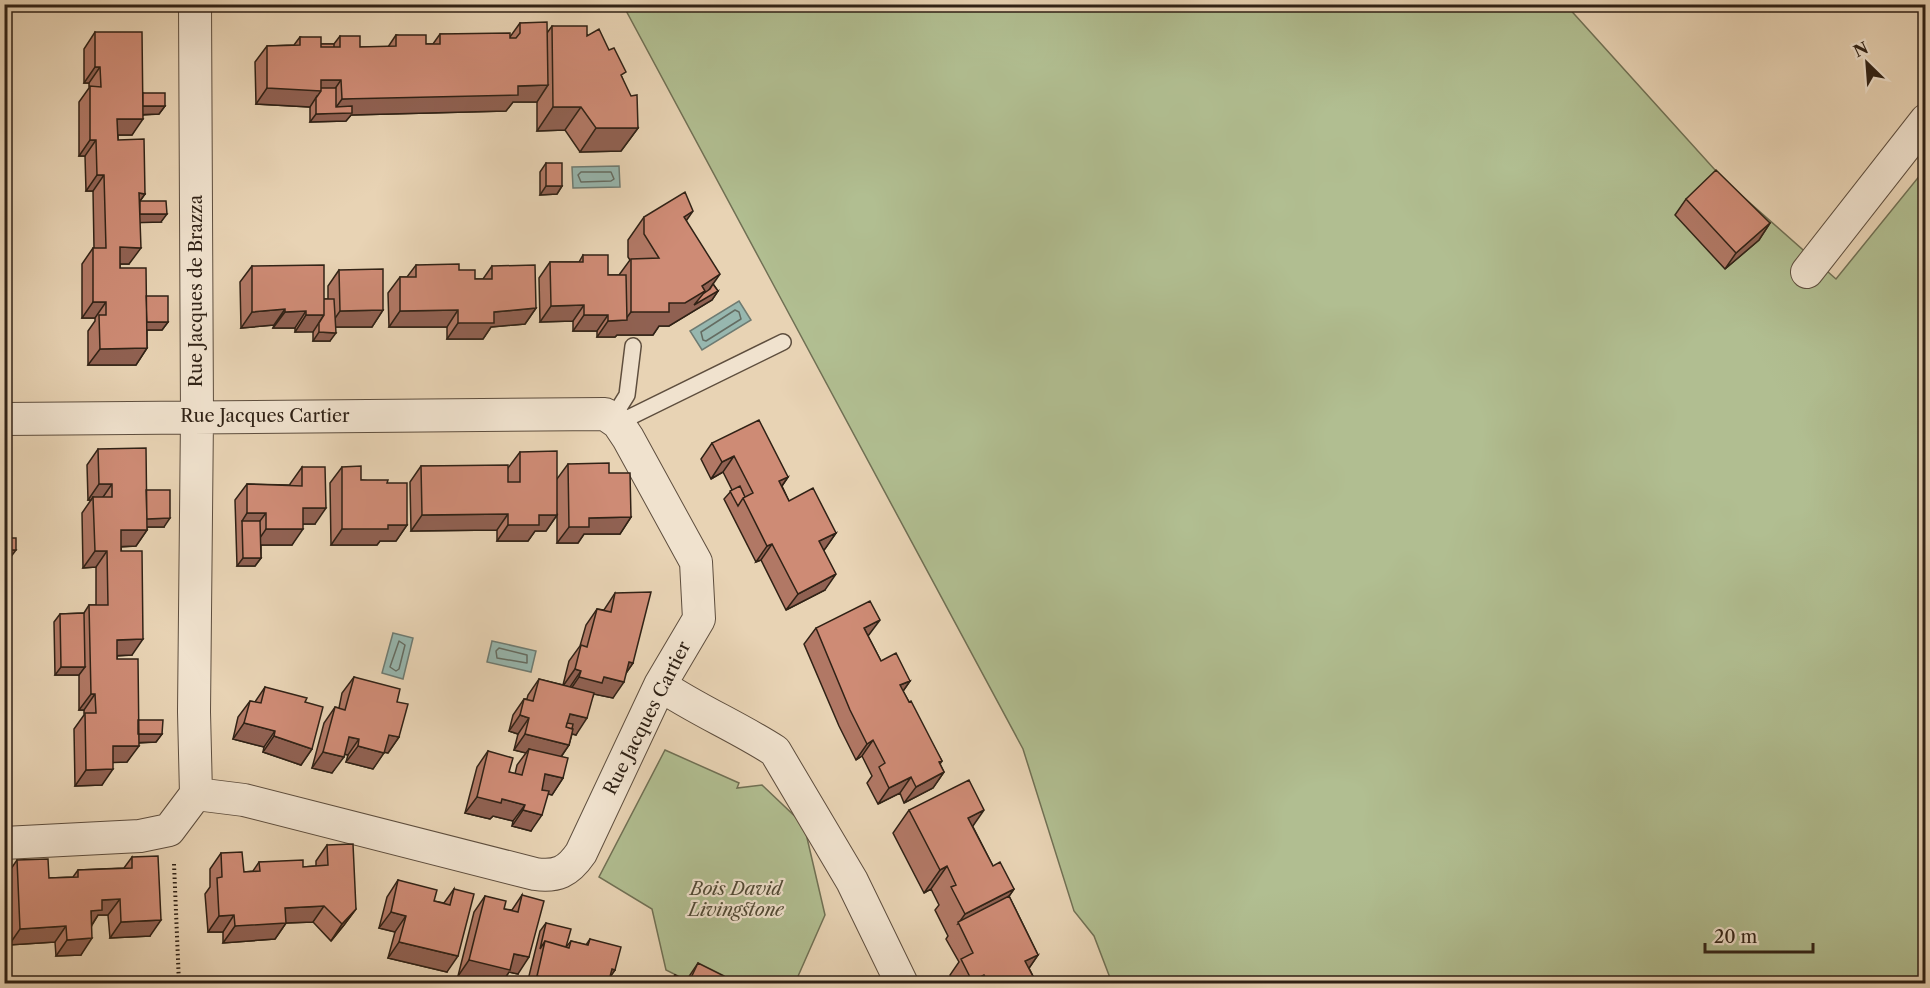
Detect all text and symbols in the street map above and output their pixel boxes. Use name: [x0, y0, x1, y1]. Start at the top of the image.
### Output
north arrow: [1837, 33, 1897, 93]
text: N: [1850, 37, 1871, 61]
street label: Rue Jacques de Brazza: [185, 194, 207, 387]
street label: Rue Jacques Cartier: [180, 405, 350, 427]
street label: Rue Jacques Cartier: [599, 637, 695, 798]
park label: Bois David Livingstone: [686, 878, 785, 921]
scale bar: [1705, 916, 1813, 954]
text: 20 m: [1714, 926, 1758, 948]

